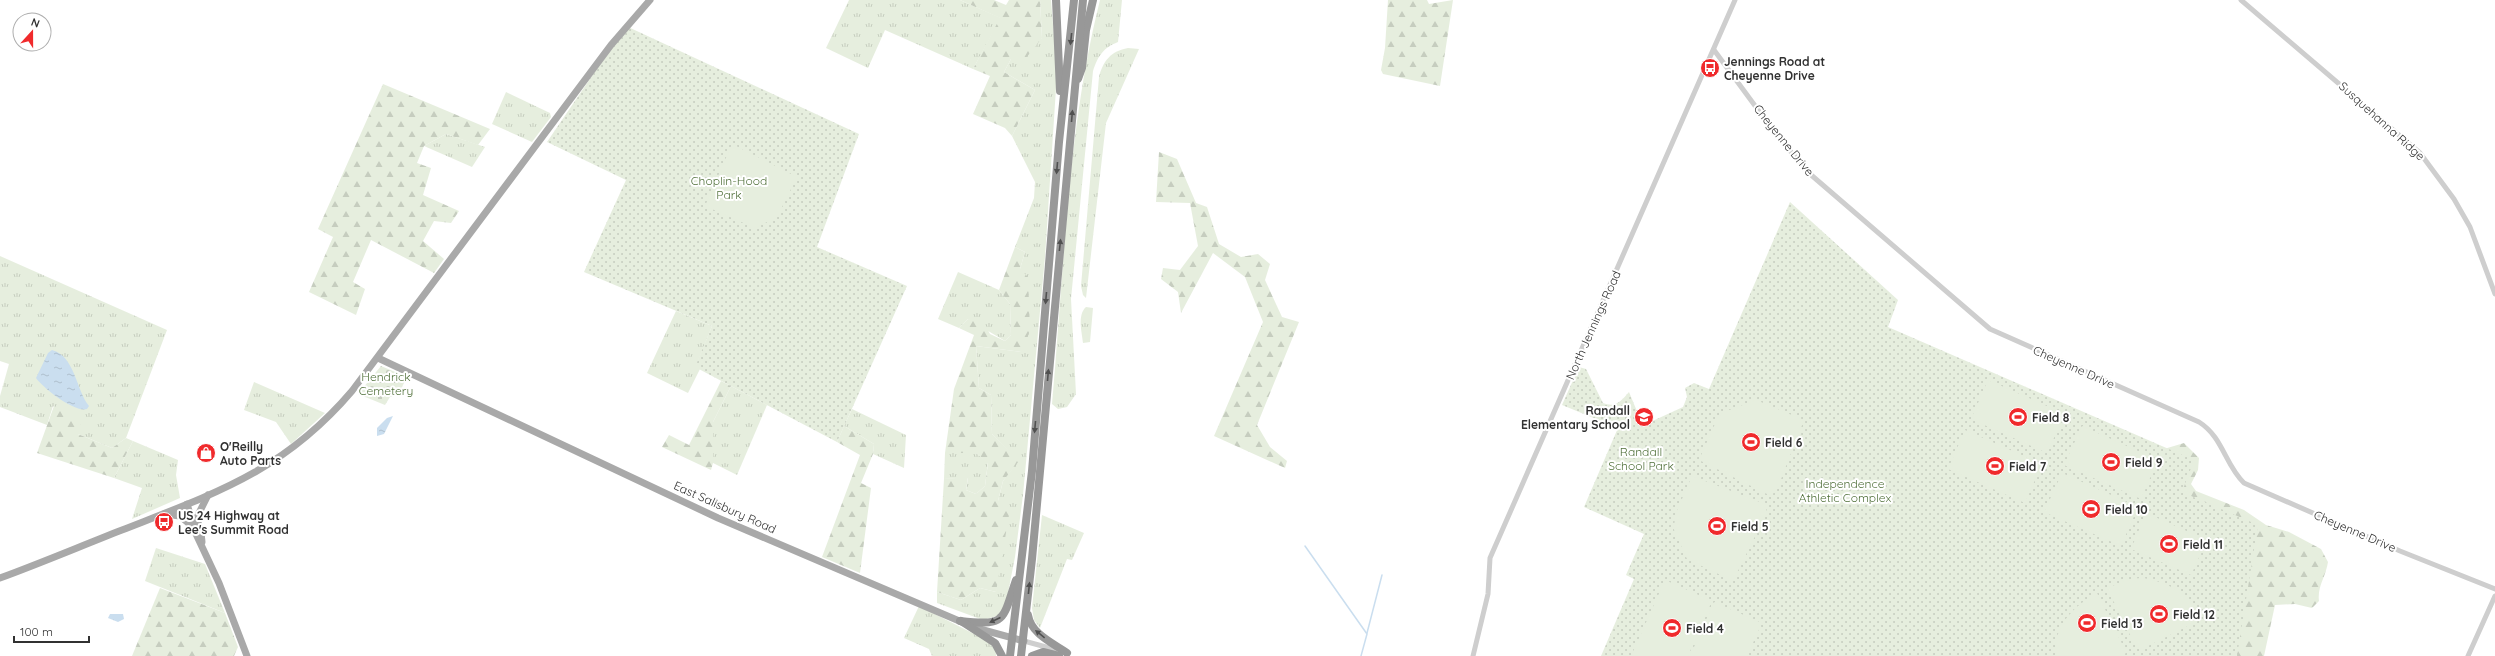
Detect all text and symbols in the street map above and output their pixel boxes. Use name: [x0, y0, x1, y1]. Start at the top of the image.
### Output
north arrow: [12, 12, 52, 52]
text: N: [29, 15, 42, 31]
one-way arrow: [1067, 33, 1074, 45]
place label: Jennings Road at Cheyenne Drive: [1724, 54, 1825, 83]
bus stop icon: Jennings Road at Cheyenne Drive: [1699, 57, 1721, 79]
street label: Susquehanna Ridge: [2336, 78, 2428, 164]
street label: Cheyenne Drive: [1751, 101, 1818, 179]
one-way arrow: [1069, 110, 1076, 122]
one-way arrow: [1054, 162, 1061, 174]
park label: Choplin-Hood Park: [691, 173, 767, 202]
one-way arrow: [1056, 239, 1063, 251]
street label: North Jennings Road: [1562, 268, 1624, 382]
one-way arrow: [1042, 292, 1049, 304]
street label: Cheyenne Drive: [2031, 342, 2117, 392]
park label: Hendrick Cemetery: [359, 369, 413, 398]
one-way arrow: [1045, 369, 1051, 381]
place label: Randall Elementary School: [1521, 403, 1630, 432]
school or university icon: Randall Elementary School: [1633, 406, 1655, 428]
sports icon: Field 8: [2007, 406, 2029, 428]
place label: Field 8: [2032, 410, 2070, 425]
one-way arrow: [1031, 421, 1038, 433]
sports icon: Field 6: [1740, 431, 1762, 453]
place label: Field 6: [1765, 435, 1803, 450]
place label: O'Reilly Auto Parts: [220, 439, 281, 468]
shop icon: O'Reilly Auto Parts: [195, 442, 217, 464]
park label: Randall School Park: [1608, 444, 1674, 473]
sports icon: Field 9: [2100, 451, 2122, 473]
sports icon: Field 7: [1984, 455, 2006, 477]
place label: Field 9: [2125, 455, 2163, 470]
place label: Field 7: [2009, 459, 2047, 474]
park label: Independence Athletic Complex: [1799, 476, 1891, 505]
street label: East Salisbury Road: [671, 478, 779, 536]
sports icon: Field 10: [2080, 498, 2102, 520]
place label: Field 10: [2105, 502, 2148, 517]
street label: Cheyenne Drive: [2312, 507, 2399, 555]
place label: US 24 Highway at Lee's Summit Road: [178, 508, 289, 537]
bus stop icon: US 24 Highway at Lee's Summit Road: [153, 511, 175, 533]
sports icon: Field 5: [1706, 515, 1728, 537]
place label: Field 5: [1731, 519, 1769, 534]
sports icon: Field 11: [2158, 533, 2180, 555]
place label: Field 11: [2183, 537, 2223, 552]
one-way arrow: [1026, 582, 1032, 594]
sports icon: Field 12: [2148, 603, 2170, 625]
place label: Field 12: [2173, 607, 2215, 622]
sports icon: Field 13: [2076, 612, 2098, 634]
place label: Field 13: [2101, 616, 2143, 631]
sports icon: Field 4: [1661, 617, 1683, 639]
scale bar: [14, 618, 89, 644]
one-way arrow: [988, 618, 1000, 624]
place label: Field 4: [1686, 621, 1724, 636]
text: 100 m: [20, 624, 53, 639]
one-way arrow: [1034, 629, 1045, 638]

